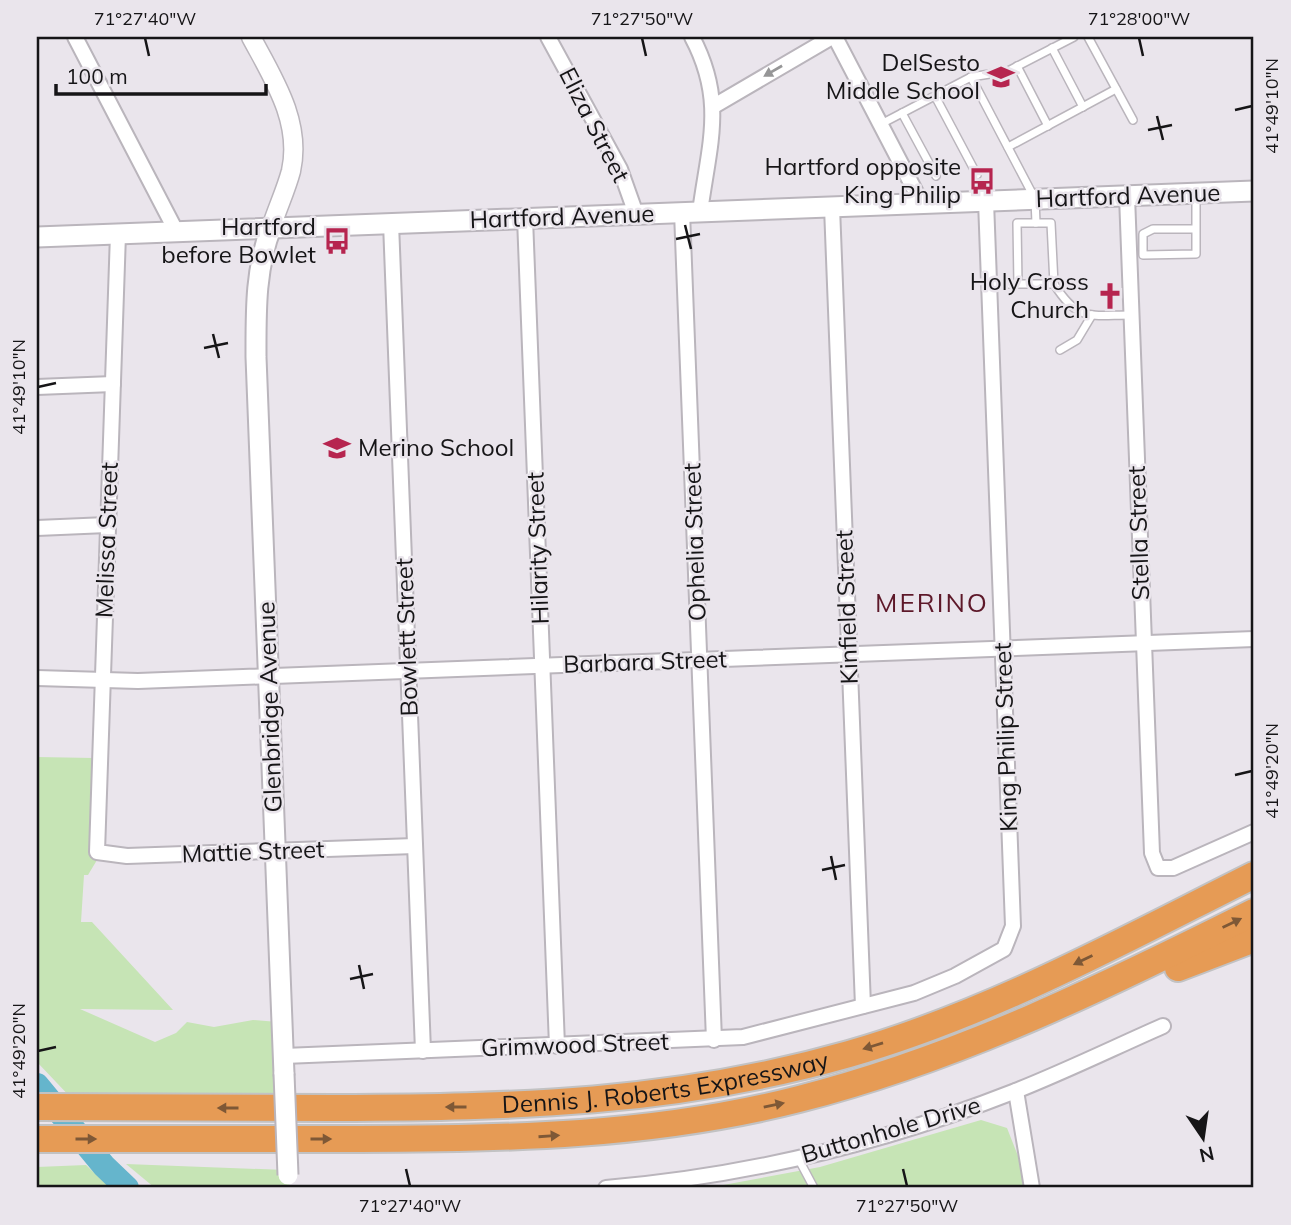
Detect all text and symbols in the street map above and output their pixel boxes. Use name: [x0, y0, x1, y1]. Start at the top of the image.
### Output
text: 71°27'40"W: [94, 7, 196, 30]
text: 71°27'50"W: [591, 7, 693, 30]
text: 71°28'00"W: [1088, 7, 1190, 30]
place label: DelSesto Middle School: [826, 47, 980, 105]
scale bar: [56, 52, 266, 96]
text: 41°49'10"N: [1260, 58, 1283, 154]
street label: Eliza Street: [553, 62, 637, 187]
school or university icon: DelSesto Middle School: [986, 62, 1016, 92]
text: 100 m: [66, 63, 128, 89]
one-way arrow: [764, 65, 783, 78]
place label: Hartford opposite King Philip: [765, 151, 961, 209]
bus stop icon: Hartford opposite King Philip: [967, 166, 997, 196]
street label: Hartford Avenue: [1035, 177, 1221, 213]
street label: Hartford Avenue: [469, 198, 655, 234]
place label: Hartford before Bowlet: [161, 211, 316, 269]
bus stop icon: Hartford before Bowlet: [322, 226, 352, 256]
place label: Holy Cross Church: [970, 266, 1089, 324]
church icon: Holy Cross Church: [1095, 281, 1125, 311]
text: 41°49'10"N: [7, 339, 30, 435]
place label: Merino School: [358, 432, 514, 462]
school or university icon: Merino School: [322, 433, 352, 463]
street label: Melissa Street: [88, 462, 124, 618]
street label: Ophelia Street: [676, 462, 712, 622]
street label: Stella Street: [1121, 465, 1155, 601]
street label: Hilarity Street: [519, 471, 555, 625]
street label: Kinfield Street: [828, 529, 864, 685]
street label: Bowlett Street: [388, 557, 424, 717]
district label: MERINO: [875, 586, 989, 619]
street label: Glenbridge Avenue: [250, 601, 288, 813]
street label: King Philip Street: [987, 642, 1023, 832]
street label: Barbara Street: [563, 643, 727, 679]
text: 41°49'20"N: [1260, 723, 1283, 819]
street label: Mattie Street: [181, 834, 325, 868]
one-way arrow: [1222, 918, 1242, 929]
one-way arrow: [1073, 954, 1093, 965]
text: 41°49'20"N: [7, 1003, 30, 1099]
street label: Grimwood Street: [480, 1026, 669, 1062]
one-way arrow: [862, 1042, 883, 1052]
street label: Dennis J. Roberts Expressway: [501, 1044, 832, 1119]
street label: Buttonhole Drive: [798, 1089, 984, 1169]
one-way arrow: [763, 1099, 785, 1110]
one-way arrow: [444, 1101, 466, 1113]
one-way arrow: [217, 1102, 239, 1114]
north arrow: [1168, 1102, 1238, 1172]
one-way arrow: [538, 1131, 560, 1142]
one-way arrow: [75, 1133, 97, 1145]
one-way arrow: [311, 1133, 333, 1145]
text: N: [1197, 1141, 1217, 1168]
text: 71°27'40"W: [359, 1194, 461, 1217]
text: 71°27'50"W: [856, 1194, 958, 1217]

